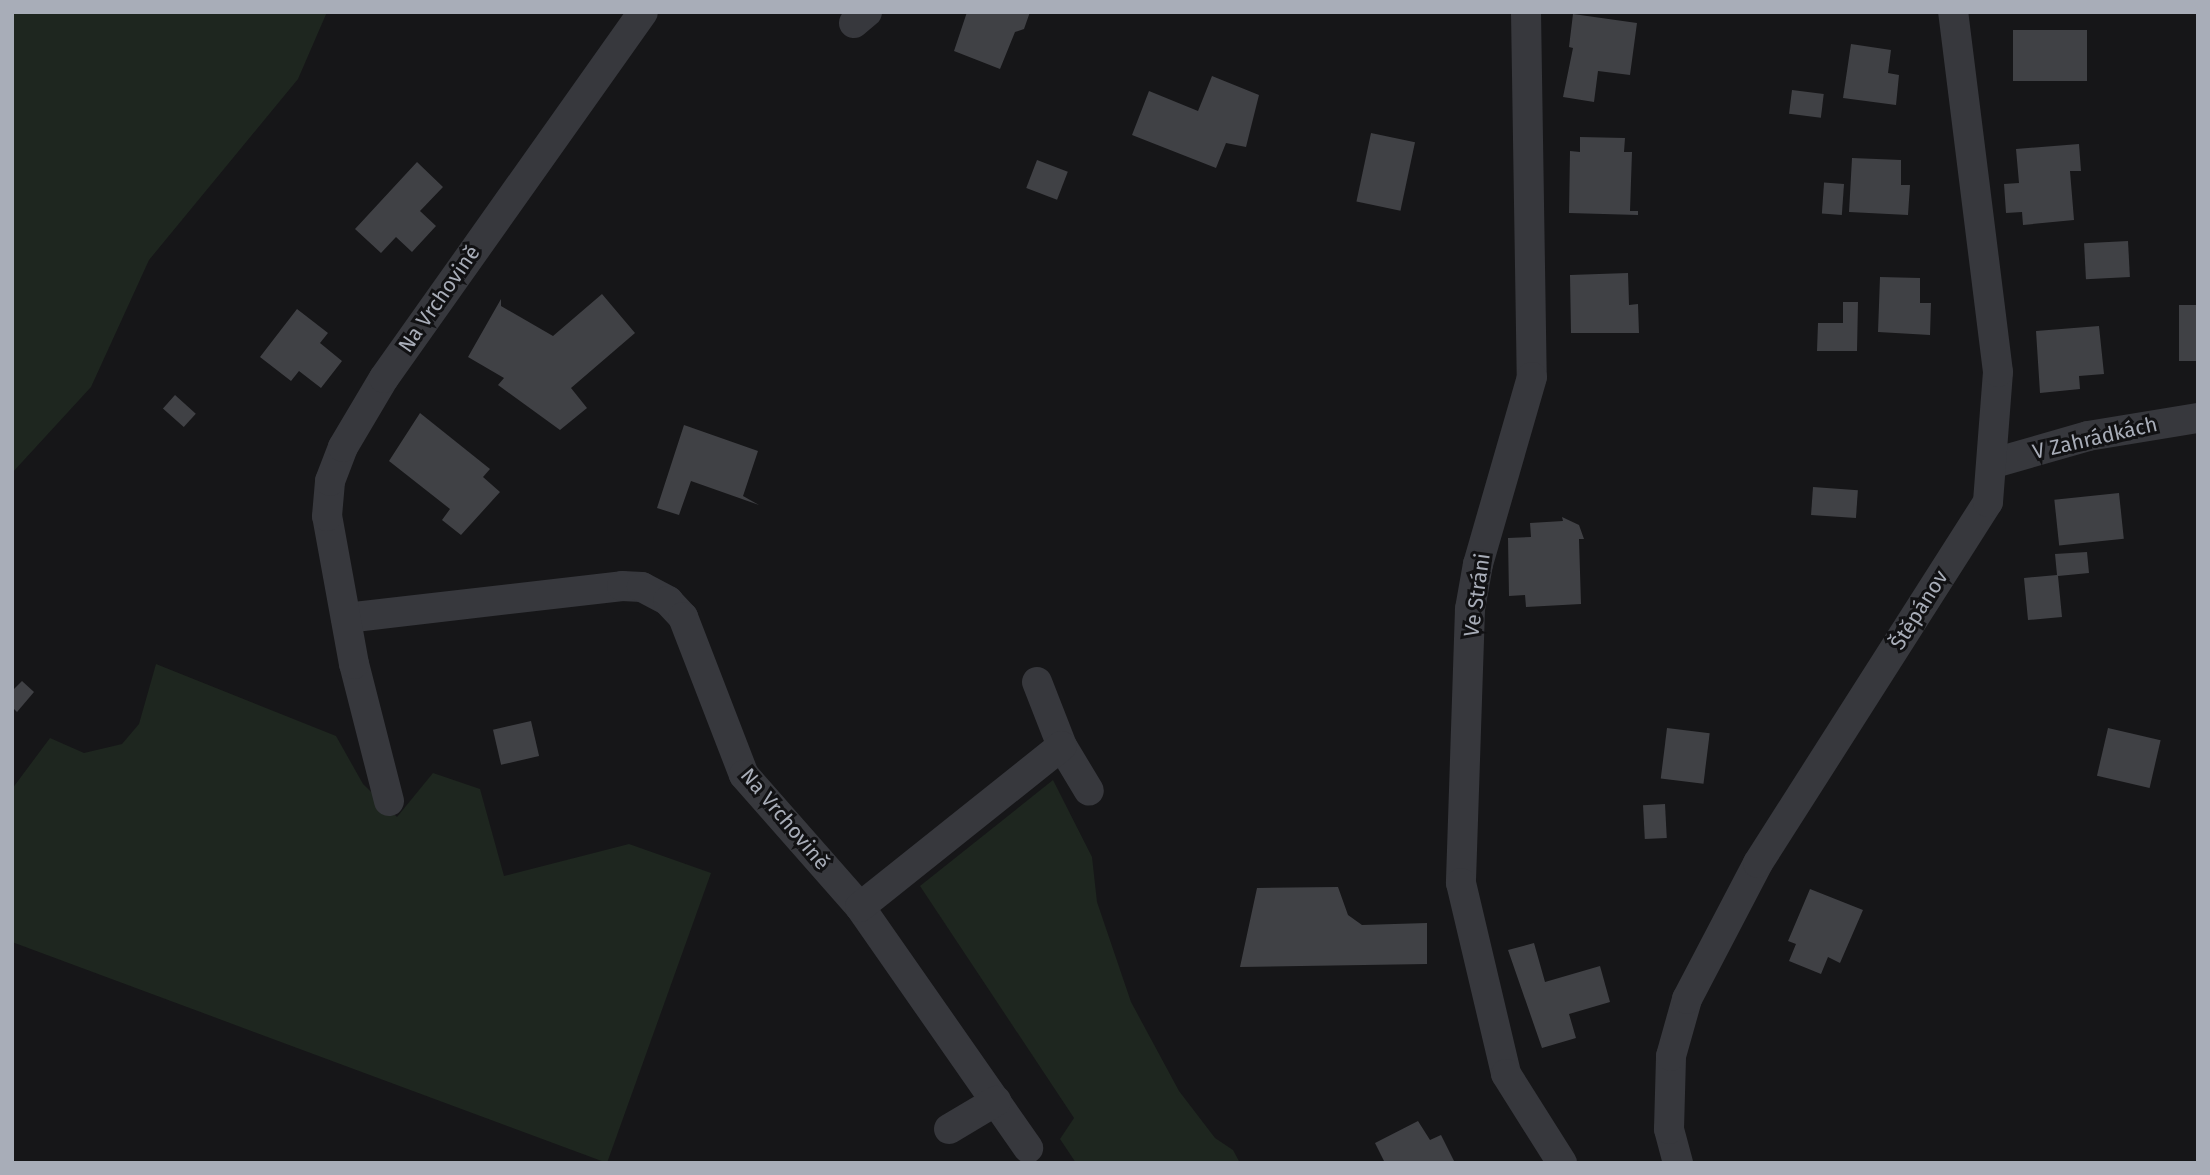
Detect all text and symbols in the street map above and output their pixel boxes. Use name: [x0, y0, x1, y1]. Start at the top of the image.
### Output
street label: Na Vrchovině: [393, 241, 485, 357]
street label: V Zahrádkách: [2030, 411, 2160, 465]
street label: Ve Stráni: [1459, 552, 1495, 638]
street label: Štěpánov: [1885, 566, 1953, 654]
street label: Na Vrchovině: [735, 763, 835, 875]

